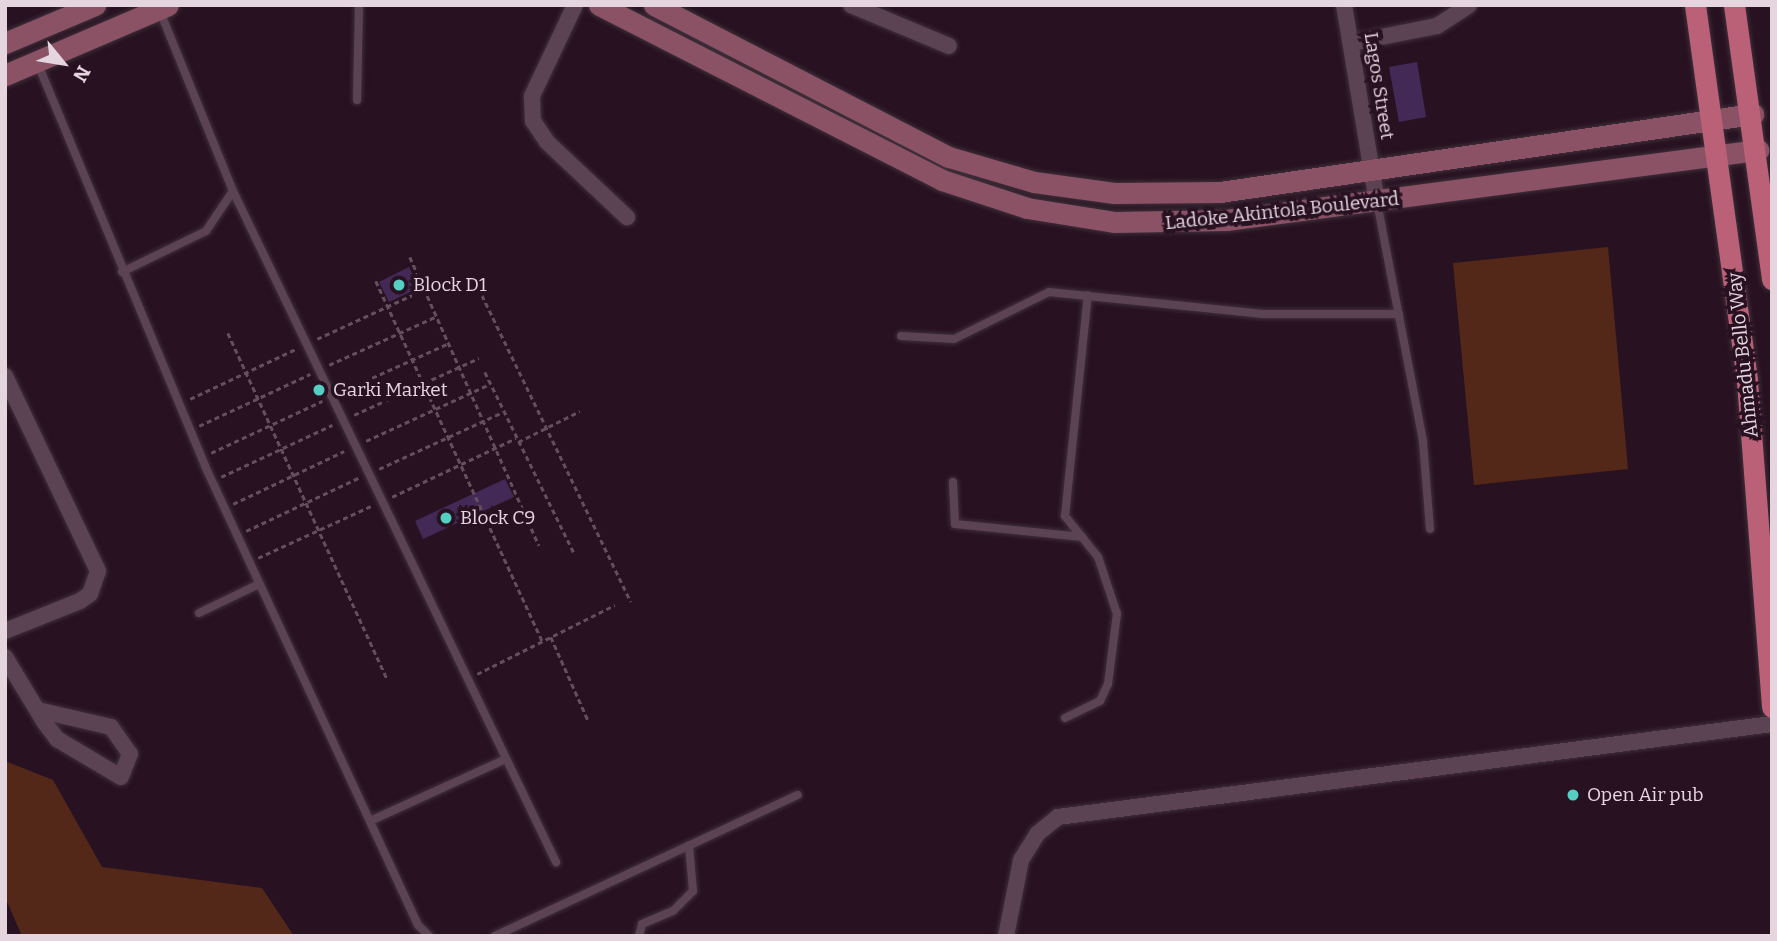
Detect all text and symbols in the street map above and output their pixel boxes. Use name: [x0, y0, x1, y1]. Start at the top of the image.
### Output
north arrow: [28, 28, 98, 98]
street label: Lagos Street: [1359, 31, 1399, 141]
text: N: [68, 62, 95, 86]
street label: Ladoke Akintola Boulevard: [1164, 187, 1400, 235]
street label: Ahmadu Bello Way: [1723, 271, 1763, 439]
place label: Block D1: [413, 274, 487, 296]
marker: Block D1: [391, 277, 407, 293]
place label: Garki Market: [333, 379, 448, 401]
marker: Garki Market: [311, 382, 327, 398]
place label: Block C9: [460, 507, 535, 529]
marker: Block C9: [438, 510, 454, 526]
place label: Open Air pub: [1587, 784, 1703, 806]
marker: Open Air pub: [1565, 787, 1581, 803]

